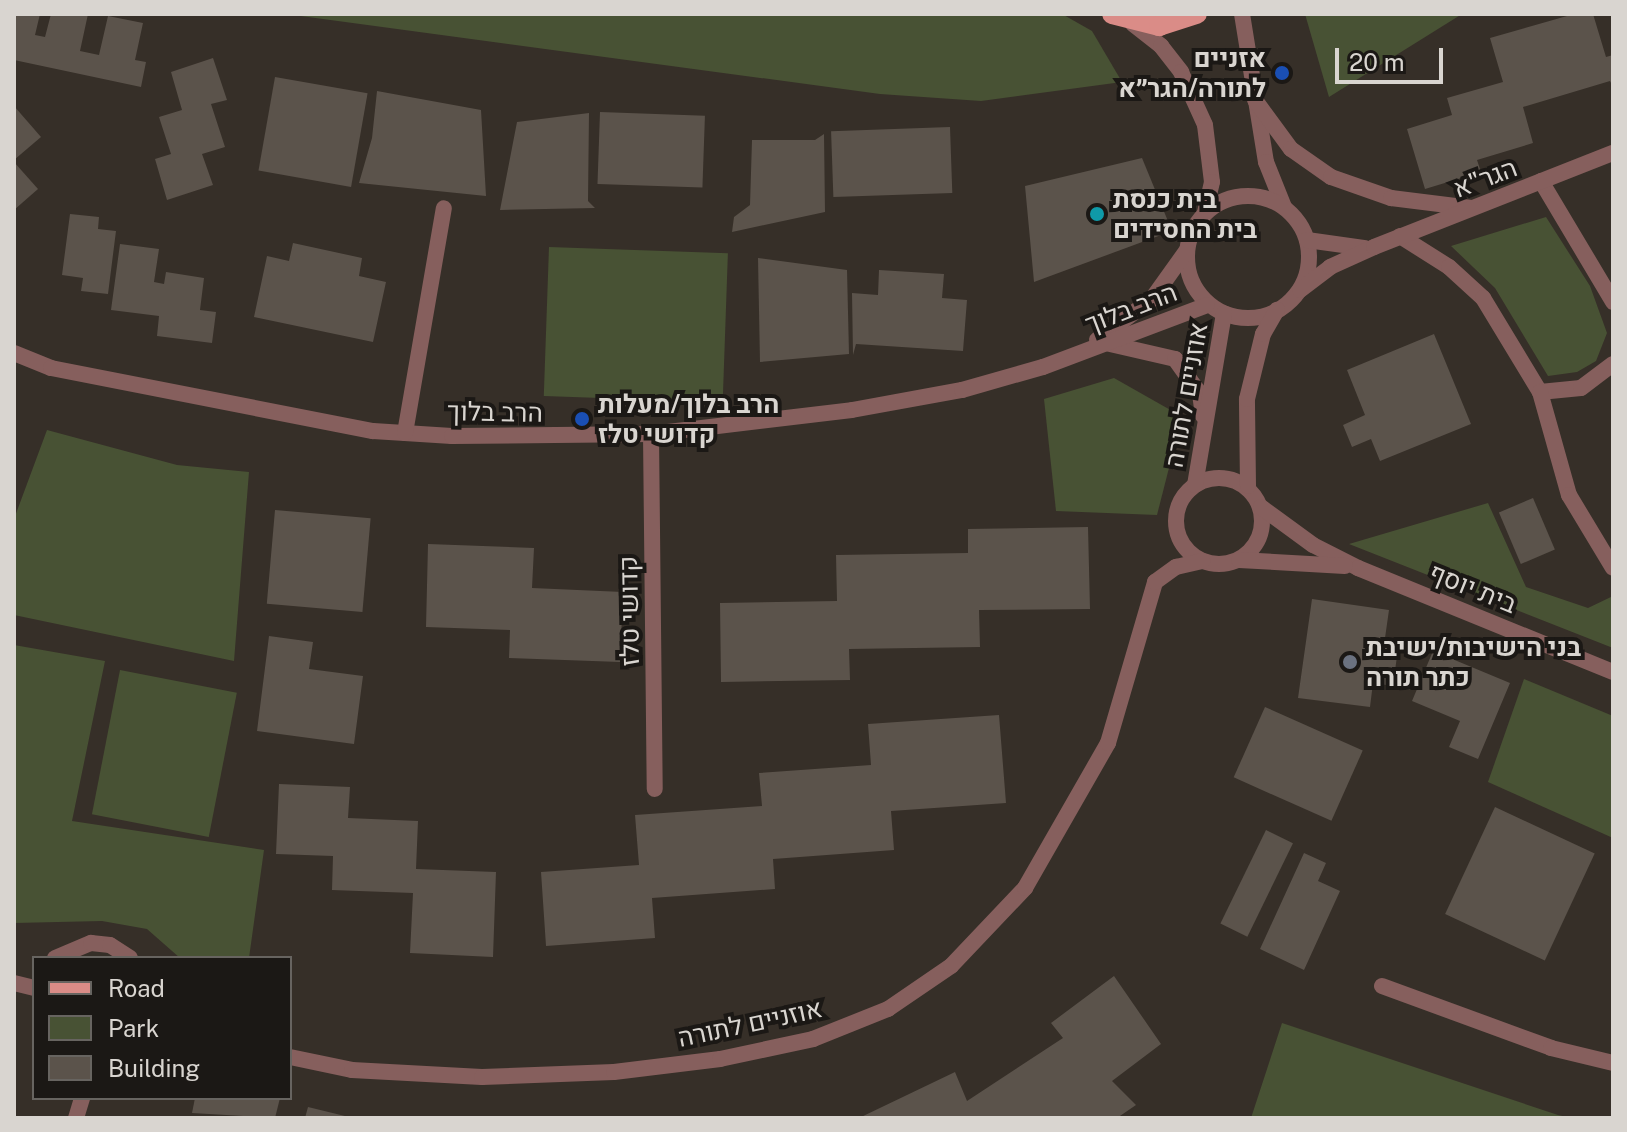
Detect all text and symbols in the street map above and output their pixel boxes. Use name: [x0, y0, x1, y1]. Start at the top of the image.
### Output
scale bar: [1339, 32, 1447, 82]
place label: אזניים לתורה/הגר״א: [1119, 42, 1266, 104]
text: 20 m: [1349, 48, 1405, 76]
marker: אזניים לתורה/הגר״א: [1273, 64, 1291, 82]
street label: הגר"א: [1449, 152, 1521, 204]
place label: בית כנסת בית החסידים: [1113, 183, 1257, 244]
marker: בית כנסת בית החסידים: [1088, 205, 1106, 223]
street label: הרב בלוך: [1081, 276, 1181, 340]
street label: אוזניים לתורה: [1158, 320, 1214, 470]
place label: הרב בלוך/מעלות קדושי טלז: [598, 388, 779, 450]
street label: הרב בלוך: [447, 396, 543, 428]
marker: הרב בלוך/מעלות קדושי טלז: [573, 410, 591, 428]
street label: קדושי טלז: [612, 555, 646, 667]
street label: בית יוסף: [1425, 556, 1521, 620]
place label: בני הישיבות/ישיבת כתר תורה: [1366, 631, 1581, 692]
marker: בני הישיבות/ישיבת כתר תורה: [1341, 653, 1359, 671]
legend: [32, 956, 292, 1100]
text: Road: [108, 974, 165, 1002]
street label: אוזניים לתורה: [675, 992, 825, 1054]
text: Park: [108, 1014, 159, 1042]
text: Building: [108, 1054, 200, 1082]

